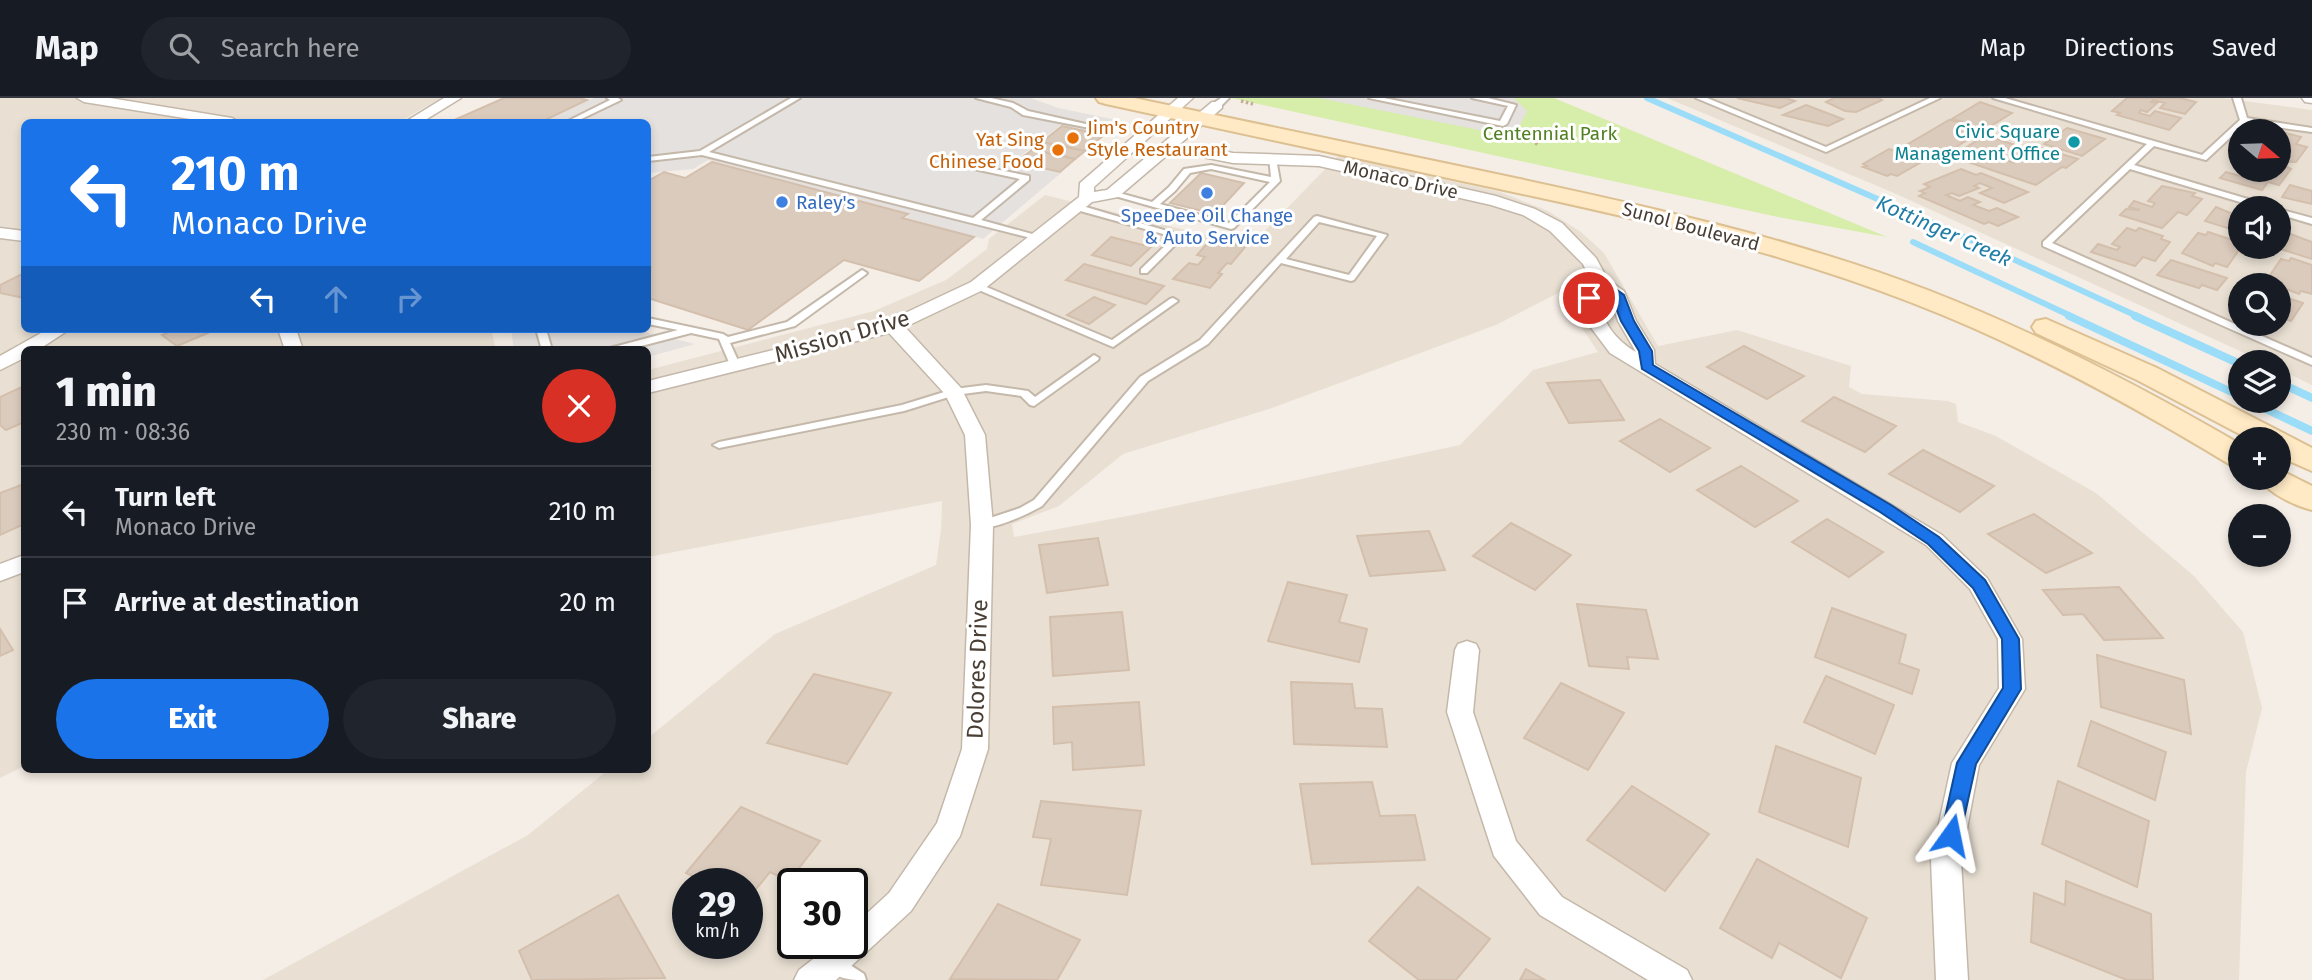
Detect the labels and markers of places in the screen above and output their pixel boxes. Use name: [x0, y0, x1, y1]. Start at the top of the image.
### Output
place label: Jim's Country Style Restaurant: [1087, 116, 1228, 161]
place label: Civic Square Management Office: [1895, 120, 2060, 165]
place label: Yat Sing Chinese Food: [929, 128, 1044, 173]
marker: Jim's Country Style Restaurant: [1065, 130, 1081, 146]
marker: Civic Square Management Office: [2066, 134, 2082, 150]
marker: Yat Sing Chinese Food: [1050, 142, 1066, 158]
marker: SpeeDee Oil Change & Auto Service: [1199, 185, 1215, 201]
place label: Raley's: [796, 191, 856, 214]
marker: Raley's: [774, 194, 790, 210]
place label: SpeeDee Oil Change & Auto Service: [1121, 204, 1293, 249]
pin: [1559, 268, 1619, 328]

